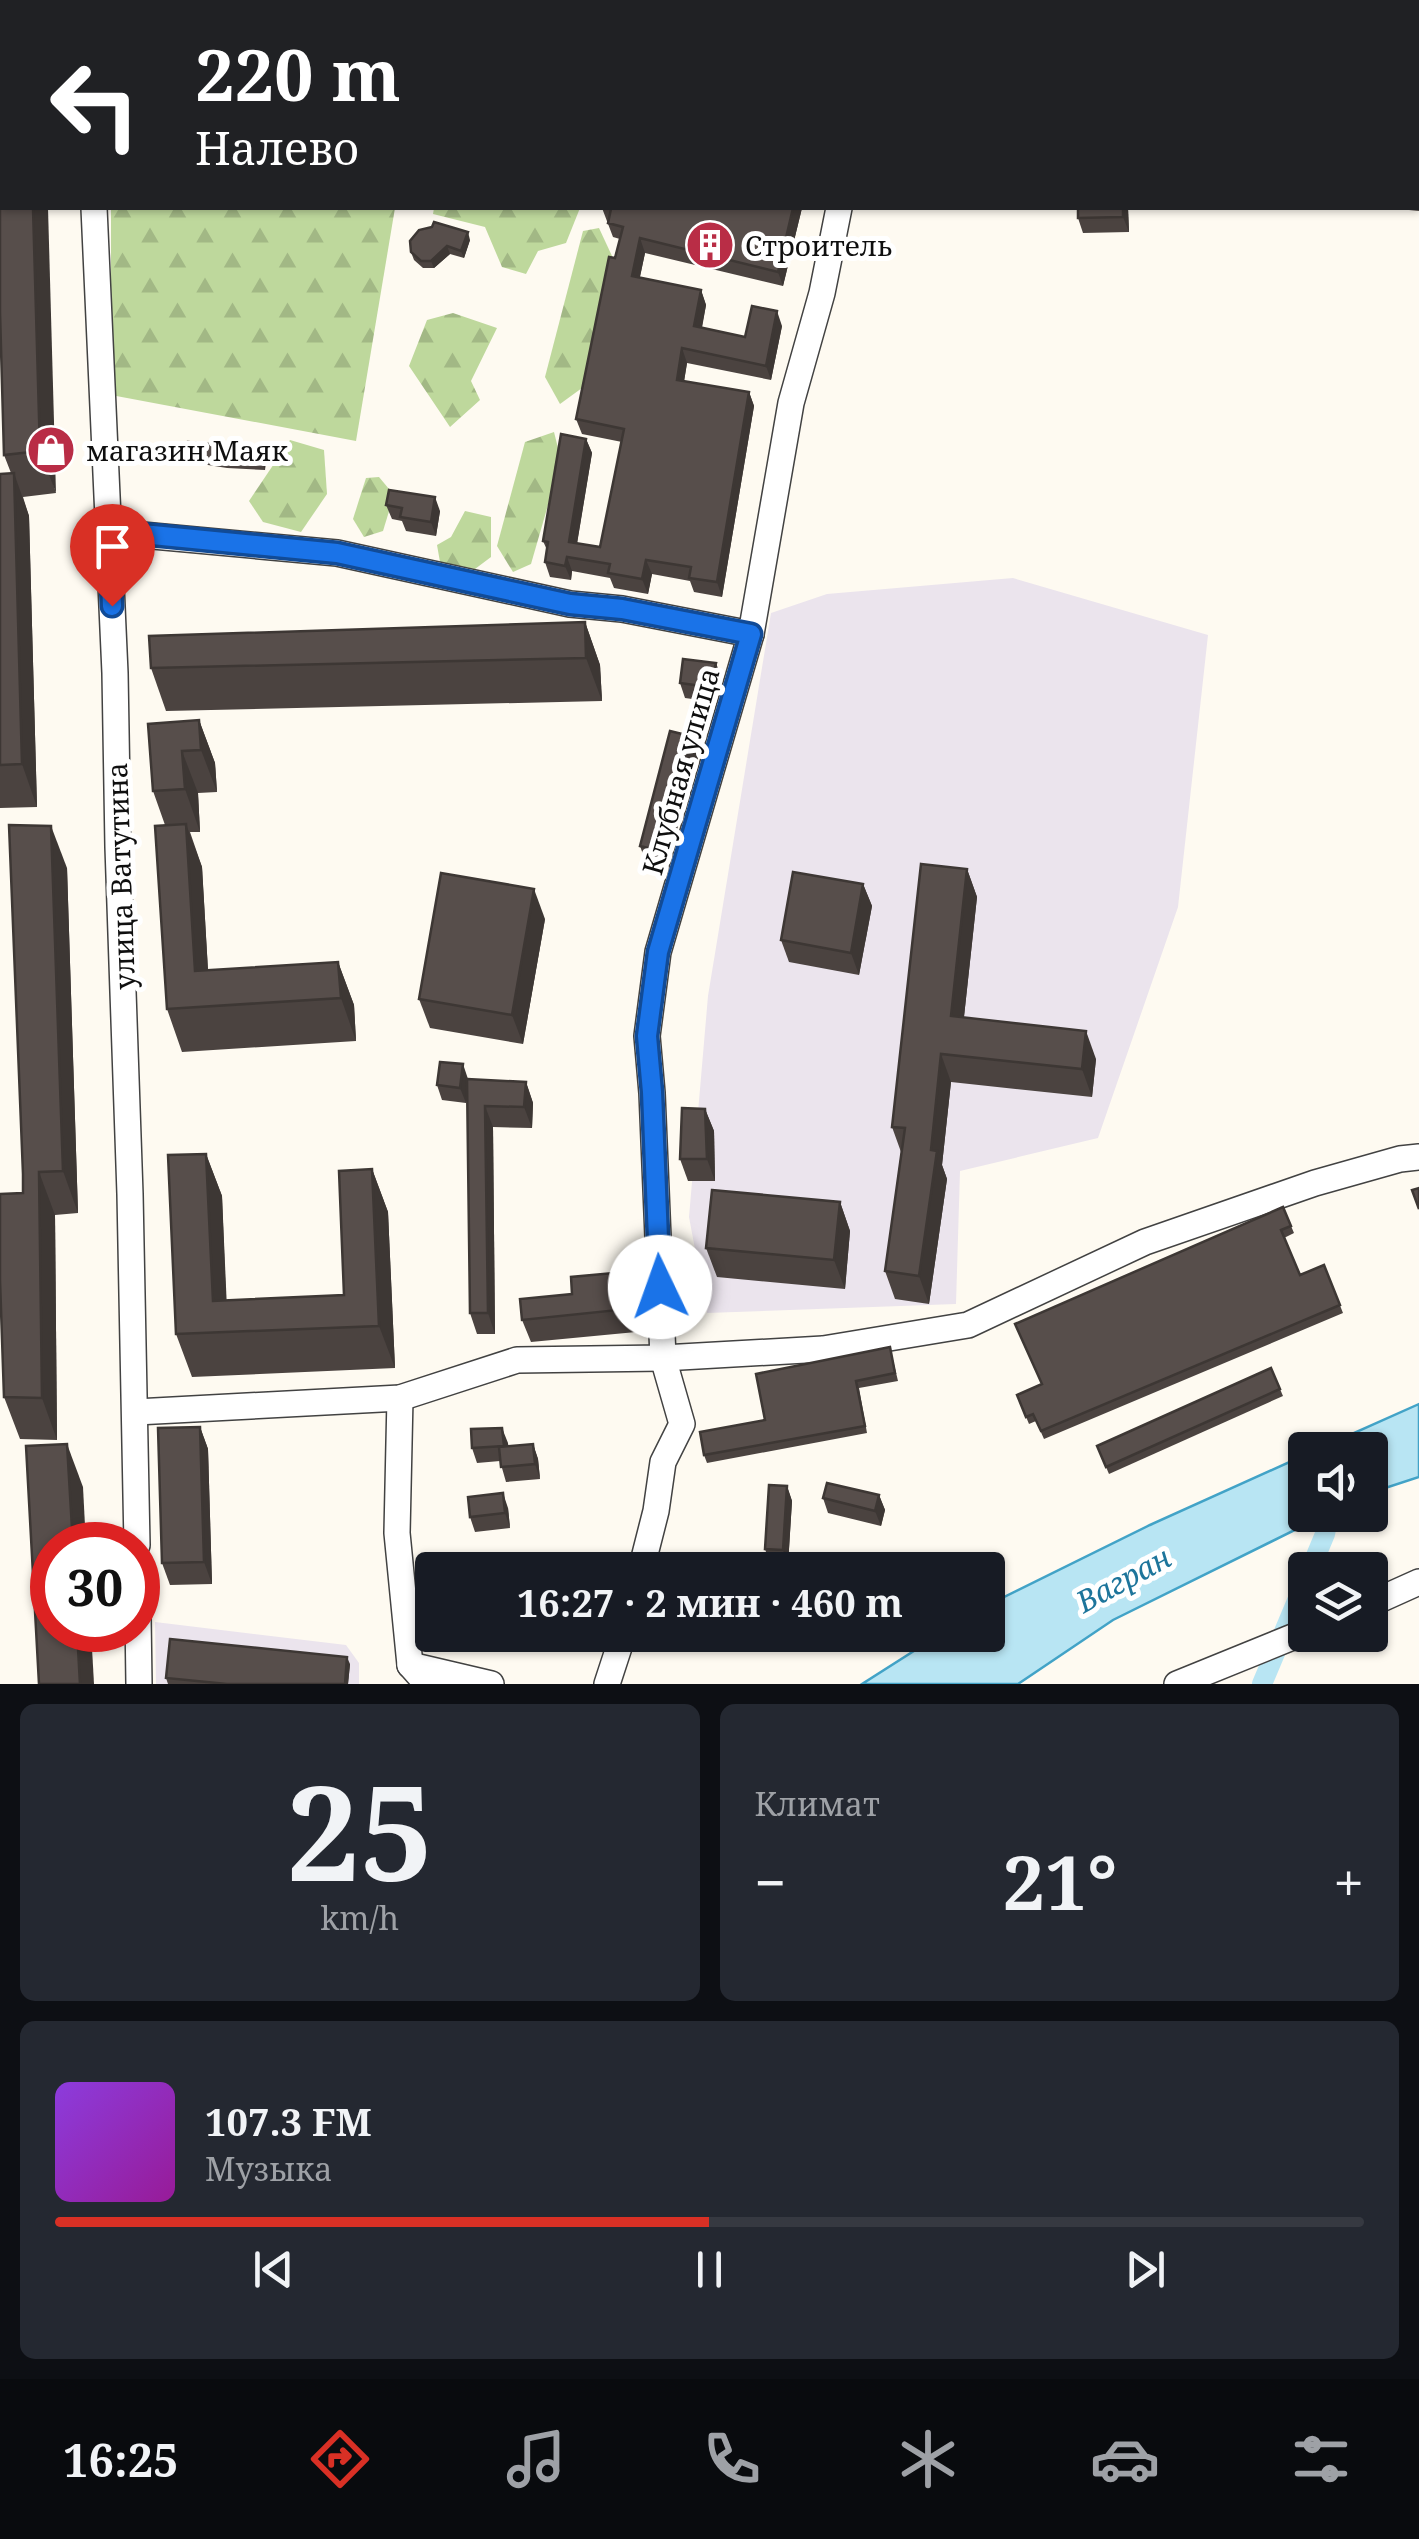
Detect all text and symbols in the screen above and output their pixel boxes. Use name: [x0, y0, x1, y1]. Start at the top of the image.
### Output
text: 220 m: [195, 26, 401, 122]
icon: left: [30, 40, 160, 170]
text: Налево: [195, 117, 359, 178]
building icon: Строитель: [684, 219, 736, 271]
place label: Строитель: [745, 226, 892, 264]
shop icon: магазин Маяк: [25, 424, 77, 476]
place label: магазин Маяк: [86, 431, 288, 469]
pin: [70, 504, 155, 607]
icon: arrive: [85, 519, 140, 574]
street label: Клубная улица: [632, 663, 728, 879]
street label: улица Ватутина: [97, 762, 143, 990]
position arrow: [608, 1235, 712, 1339]
map controls: [1288, 1432, 1388, 1652]
button: sound: [1288, 1432, 1388, 1532]
speed limit sign: 30: [30, 1522, 160, 1652]
water label: Вагран: [1067, 1536, 1178, 1622]
button: layers: [1288, 1552, 1388, 1652]
text: 16:27 · 2 мин · 460 m: [517, 1576, 903, 1628]
text: 25: [286, 1742, 433, 1919]
text: Климат: [755, 1782, 880, 1825]
text: 21°: [1002, 1830, 1117, 1932]
text: −: [755, 1844, 786, 1919]
text: +: [1333, 1844, 1364, 1919]
text: km/h: [321, 1896, 399, 1939]
text: 107.3 FM: [205, 2095, 372, 2147]
text: Музыка: [205, 2147, 332, 2190]
icon: previous: [246, 2242, 301, 2297]
icon: pause: [682, 2242, 737, 2297]
icon: next: [1118, 2242, 1173, 2297]
icon: directions: [305, 2424, 375, 2494]
icon: music: [501, 2424, 571, 2494]
icon: phone: [697, 2424, 767, 2494]
icon: climate: [893, 2424, 963, 2494]
icon: car: [1090, 2424, 1160, 2494]
icon: filters: [1286, 2424, 1356, 2494]
text: 16:25: [63, 2429, 179, 2490]

